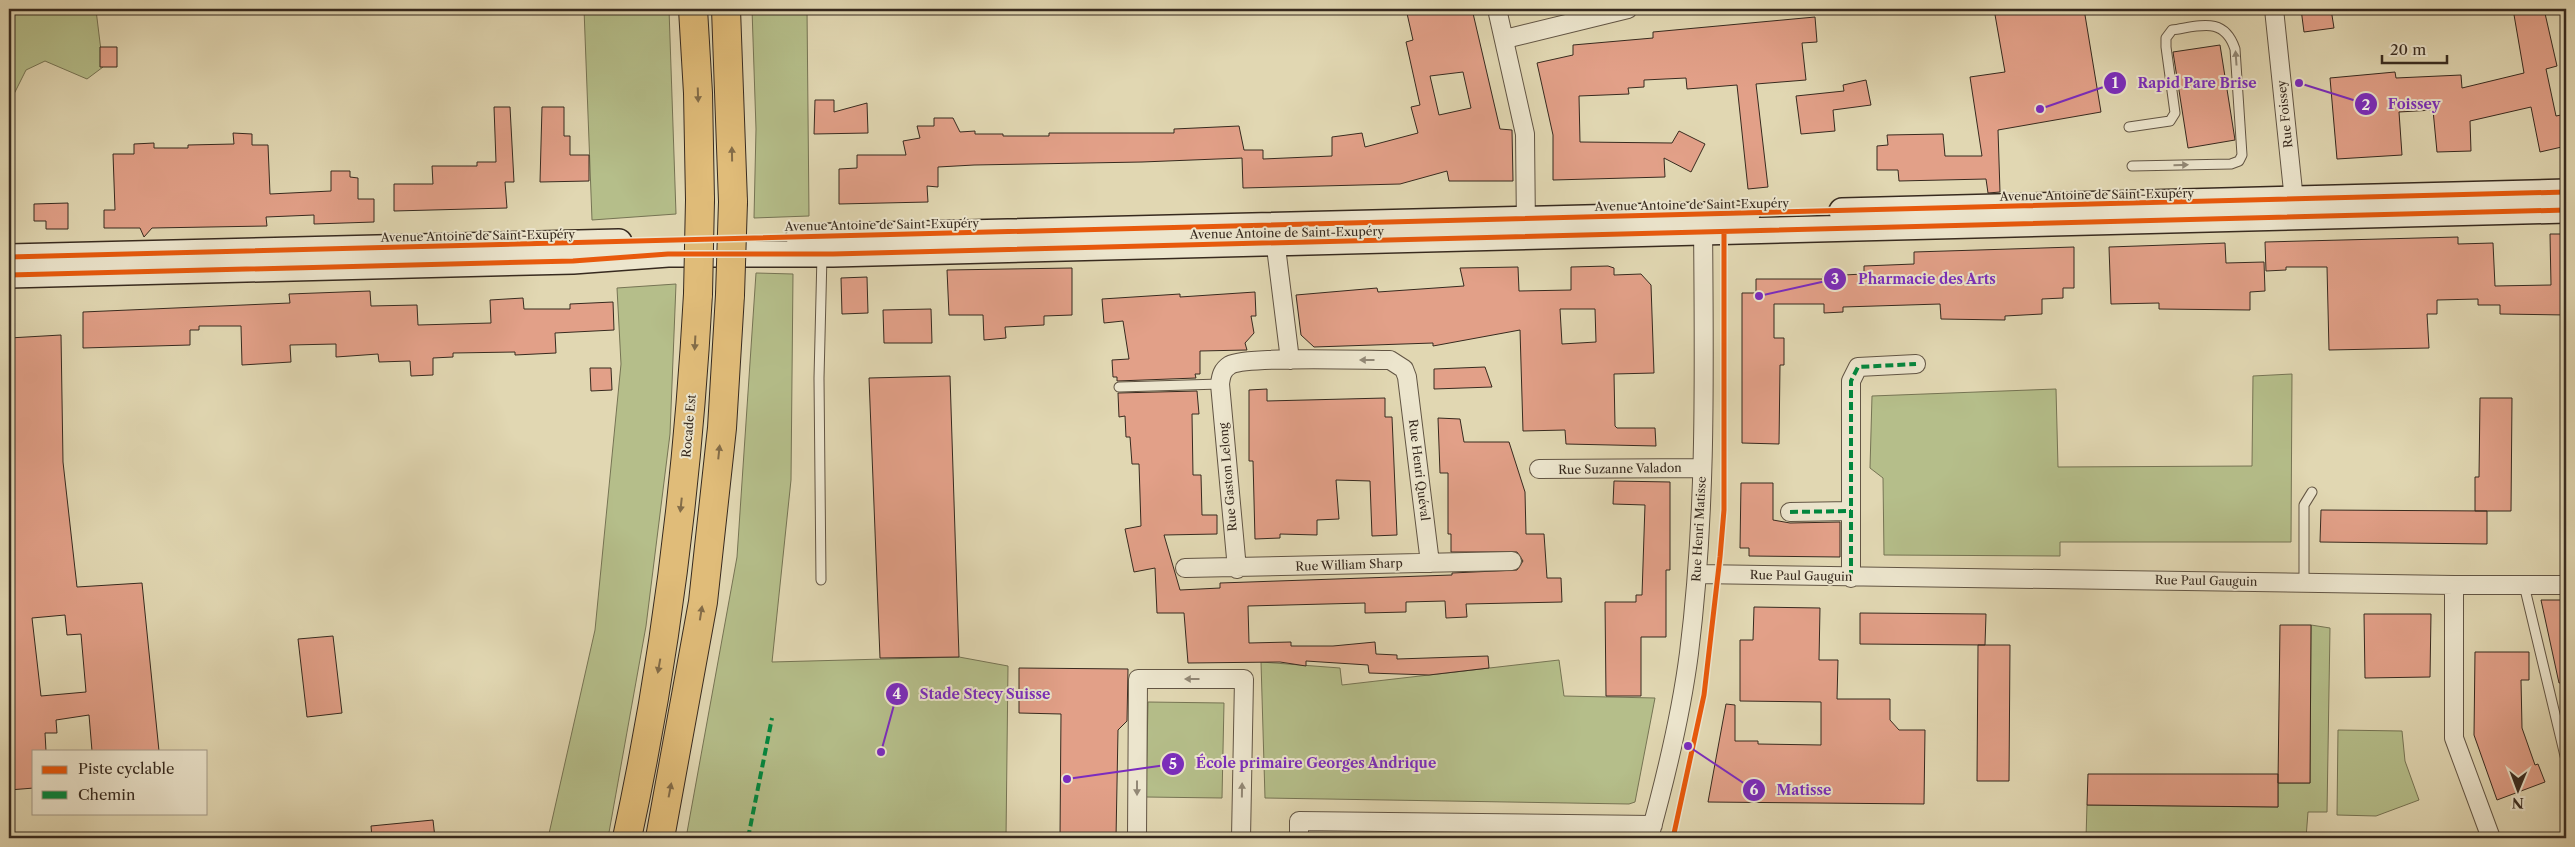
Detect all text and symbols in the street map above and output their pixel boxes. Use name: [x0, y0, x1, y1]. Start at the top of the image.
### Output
scale bar: [2382, 32, 2448, 64]
text: 20 m: [2390, 40, 2426, 59]
one-way arrow: [2231, 50, 2239, 66]
callout: Rapid Pare Brise: [2103, 68, 2267, 97]
text: 1: [2112, 73, 2119, 92]
text: Rapid Pare Brise: [2137, 74, 2257, 92]
street label: Rue Foissey: [2273, 79, 2296, 149]
one-way arrow: [695, 88, 703, 104]
callout: Foissey: [2353, 90, 2451, 119]
text: 2: [2362, 95, 2371, 114]
text: Foissey: [2388, 95, 2441, 113]
one-way arrow: [727, 146, 735, 162]
one-way arrow: [2173, 161, 2189, 169]
street label: Avenue Antoine de Saint-Exupéry: [1999, 185, 2195, 204]
street label: Avenue Antoine de Saint-Exupéry: [1594, 195, 1790, 214]
street label: Avenue Antoine de Saint-Exupéry: [784, 215, 980, 234]
street label: Avenue Antoine de Saint-Exupéry: [1189, 223, 1385, 242]
street label: Avenue Antoine de Saint-Exupéry: [380, 226, 576, 245]
callout: Pharmacie des Arts: [1823, 264, 2006, 293]
text: 3: [1831, 269, 1839, 288]
text: Pharmacie des Arts: [1858, 270, 1996, 288]
one-way arrow: [691, 335, 699, 351]
one-way arrow: [1358, 356, 1374, 364]
street label: Rocade Est: [678, 393, 699, 458]
street label: Rue Henri Quéval: [1406, 418, 1433, 522]
street label: Rue Gaston Lelong: [1215, 421, 1240, 532]
one-way arrow: [715, 443, 723, 459]
street label: Rue Suzanne Valadon: [1558, 460, 1682, 477]
street label: Rue Henri Matisse: [1688, 476, 1709, 582]
one-way arrow: [677, 497, 685, 513]
street label: Rue William Sharp: [1295, 555, 1403, 574]
street label: Rue Paul Gauguin: [1750, 567, 1853, 584]
street label: Rue Paul Gauguin: [2155, 572, 2258, 589]
one-way arrow: [697, 605, 705, 621]
one-way arrow: [655, 658, 663, 674]
one-way arrow: [1183, 675, 1199, 683]
callout: Stade Stecy Suisse: [884, 679, 1060, 708]
text: 4: [893, 684, 902, 703]
text: Stade Stecy Suisse: [920, 685, 1050, 703]
callout: École primaire Georges Andrique: [1160, 749, 1446, 778]
legend: [32, 750, 208, 814]
text: École primaire Georges Andrique: [1196, 753, 1436, 772]
text: 5: [1169, 754, 1177, 773]
text: Piste cyclable: [78, 759, 174, 778]
north arrow: [2492, 764, 2542, 814]
callout: Matisse: [1742, 776, 1842, 805]
one-way arrow: [1133, 780, 1141, 796]
text: 6: [1750, 780, 1759, 799]
one-way arrow: [1238, 781, 1246, 797]
text: Matisse: [1777, 781, 1831, 799]
one-way arrow: [666, 782, 674, 798]
text: Chemin: [78, 785, 136, 804]
text: N: [2512, 794, 2524, 812]

